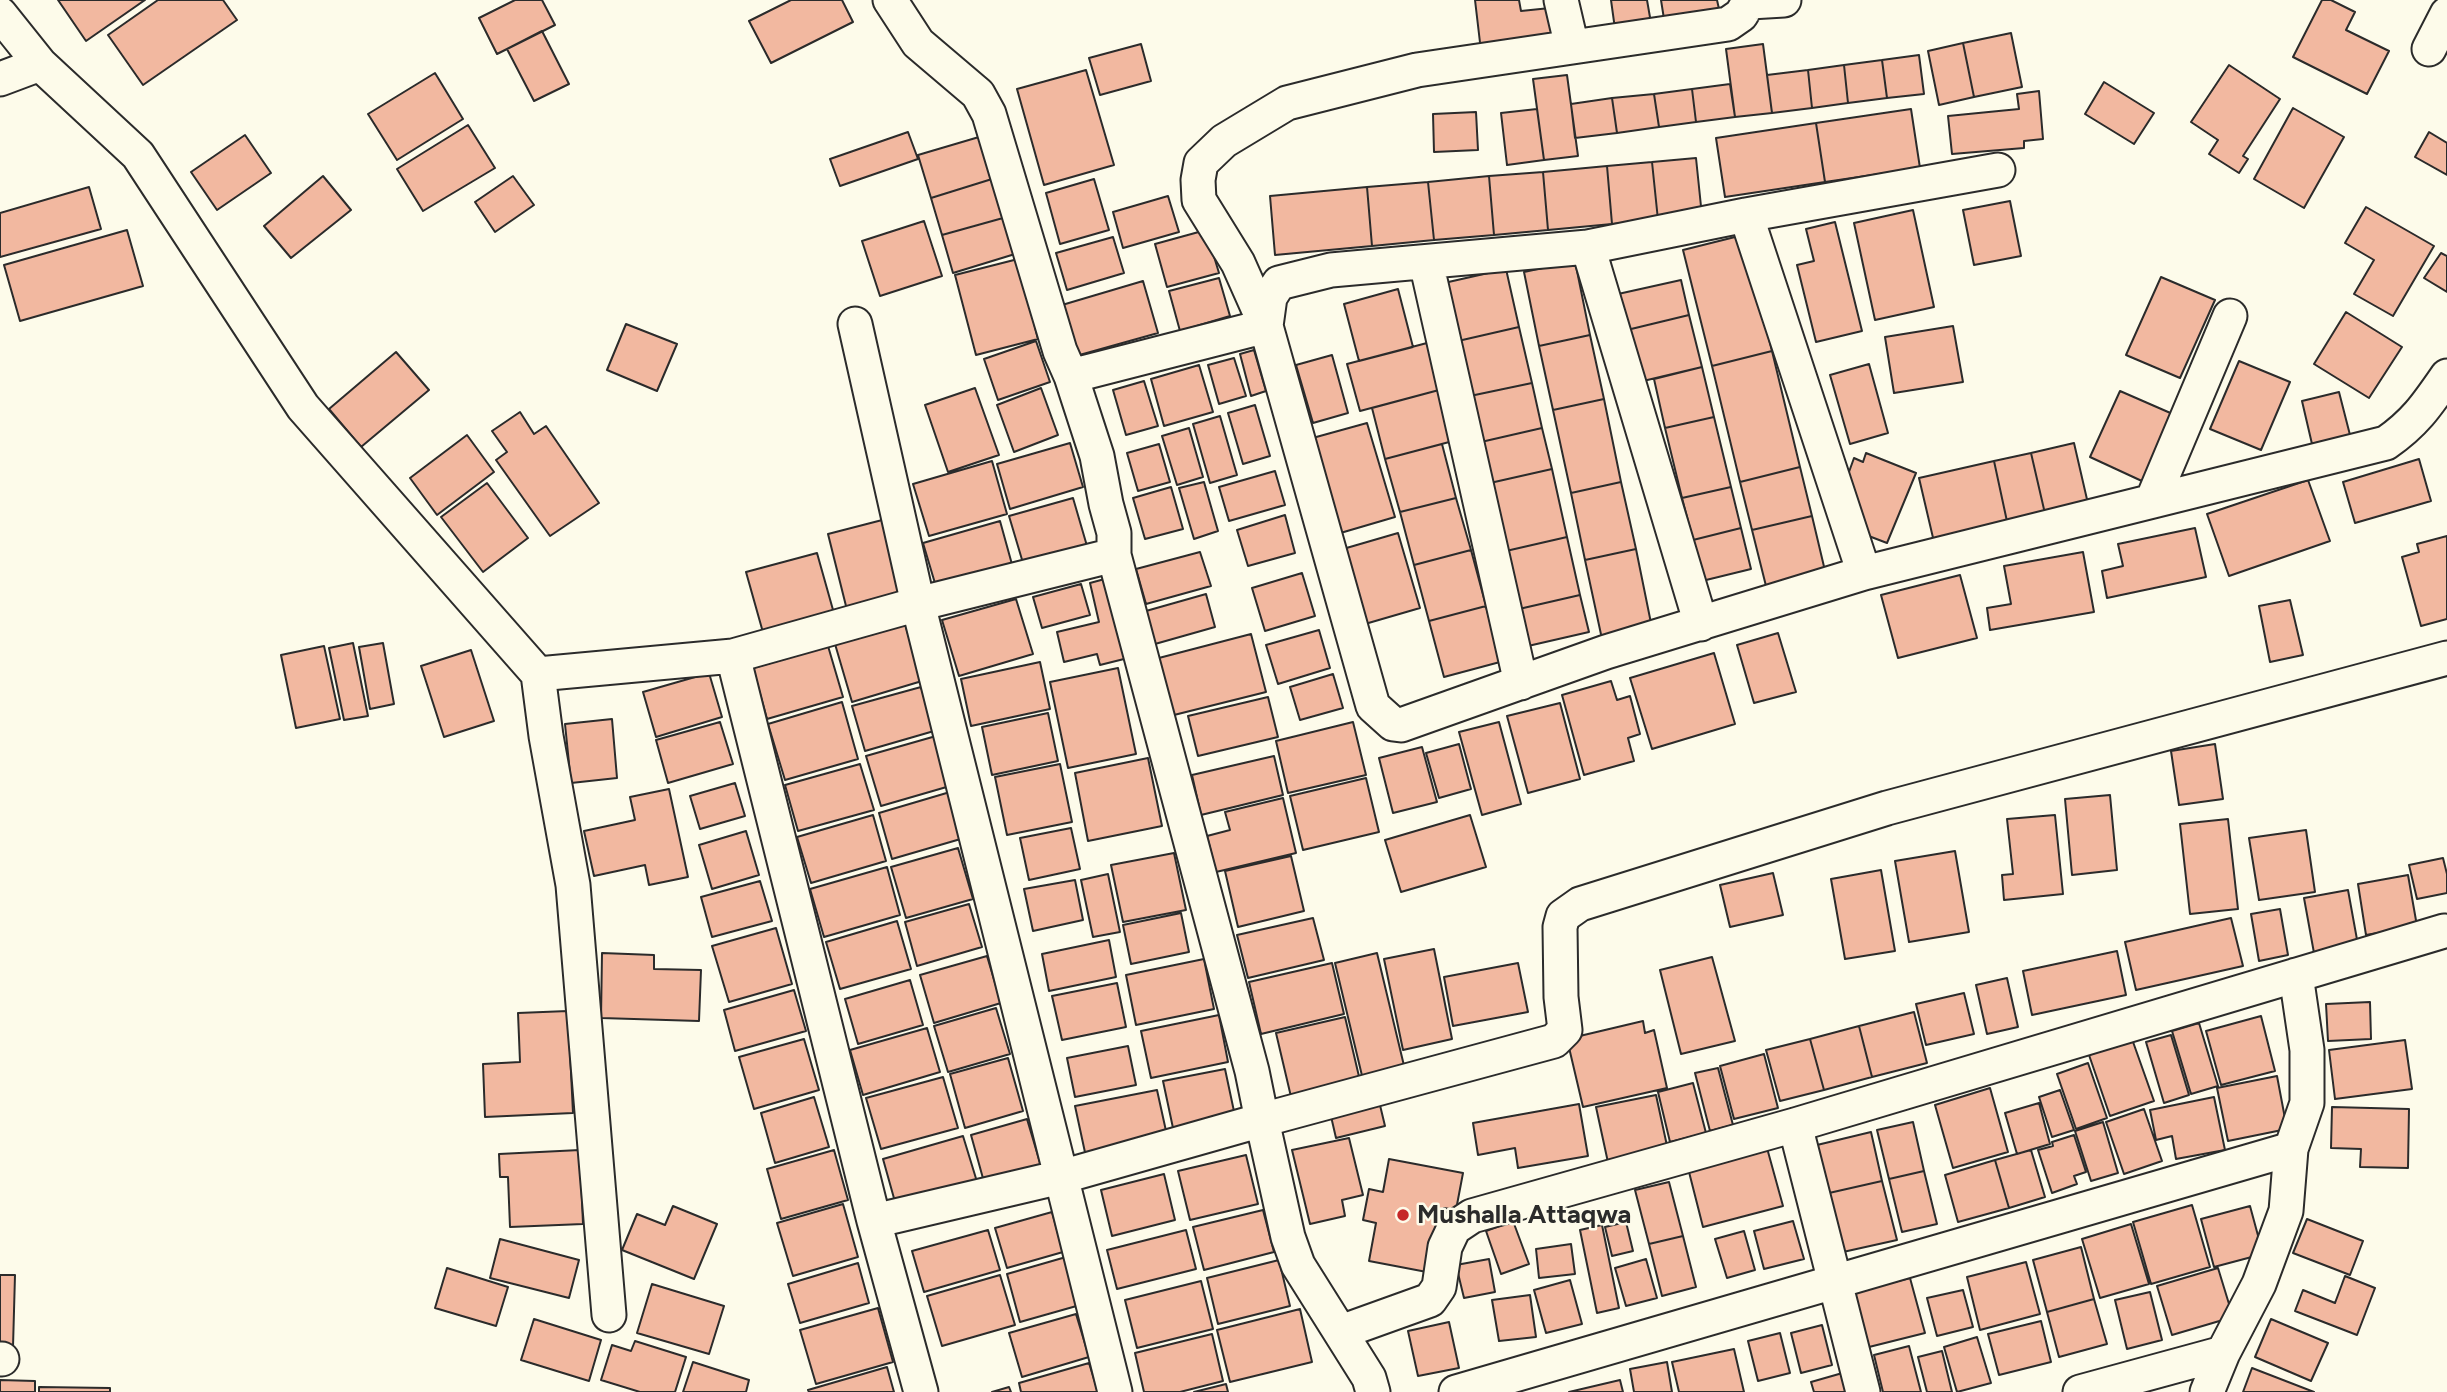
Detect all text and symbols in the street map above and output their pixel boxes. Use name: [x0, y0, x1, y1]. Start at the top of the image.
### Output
place label: Mushalla Attaqwa: [1417, 1199, 1631, 1231]
marker: Mushalla Attaqwa: [1395, 1207, 1411, 1223]

